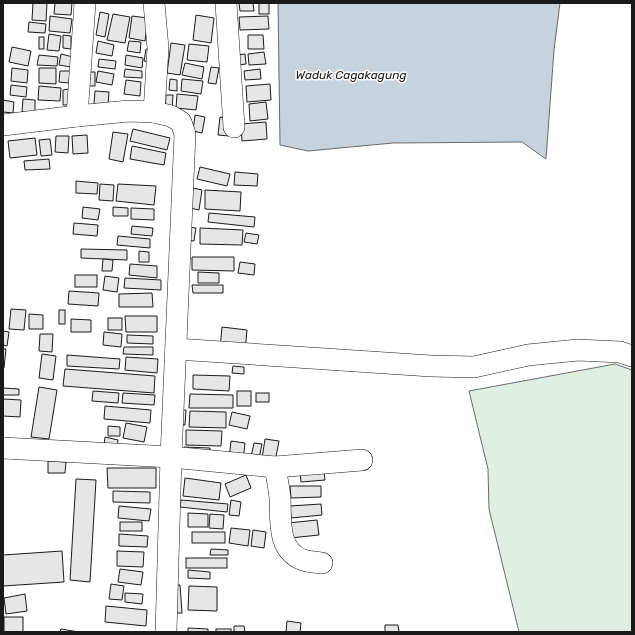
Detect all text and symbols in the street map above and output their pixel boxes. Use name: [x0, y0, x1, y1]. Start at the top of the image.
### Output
water label: Waduk Cagakagung: [295, 68, 407, 82]

